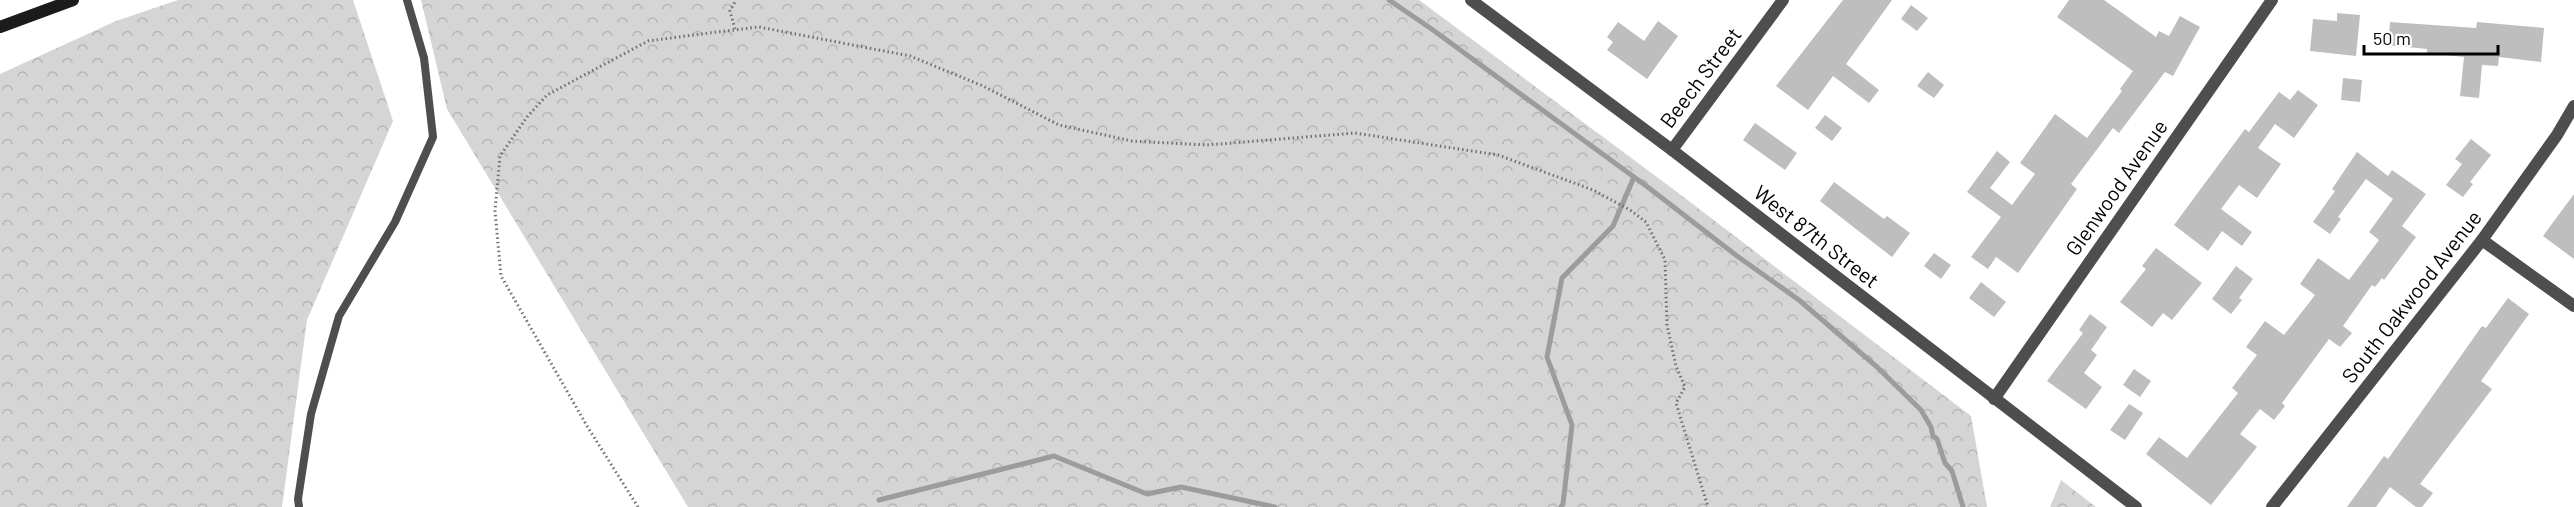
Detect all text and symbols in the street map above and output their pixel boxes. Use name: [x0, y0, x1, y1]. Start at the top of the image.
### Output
scale bar: [2364, 18, 2498, 56]
street label: Beech Street: [1654, 22, 1746, 132]
text: 50 m: [2373, 27, 2411, 49]
street label: Glenwood Avenue: [2060, 114, 2172, 260]
street label: West 87th Street: [1749, 179, 1884, 292]
street label: South Oakwood Avenue: [2336, 205, 2486, 387]

